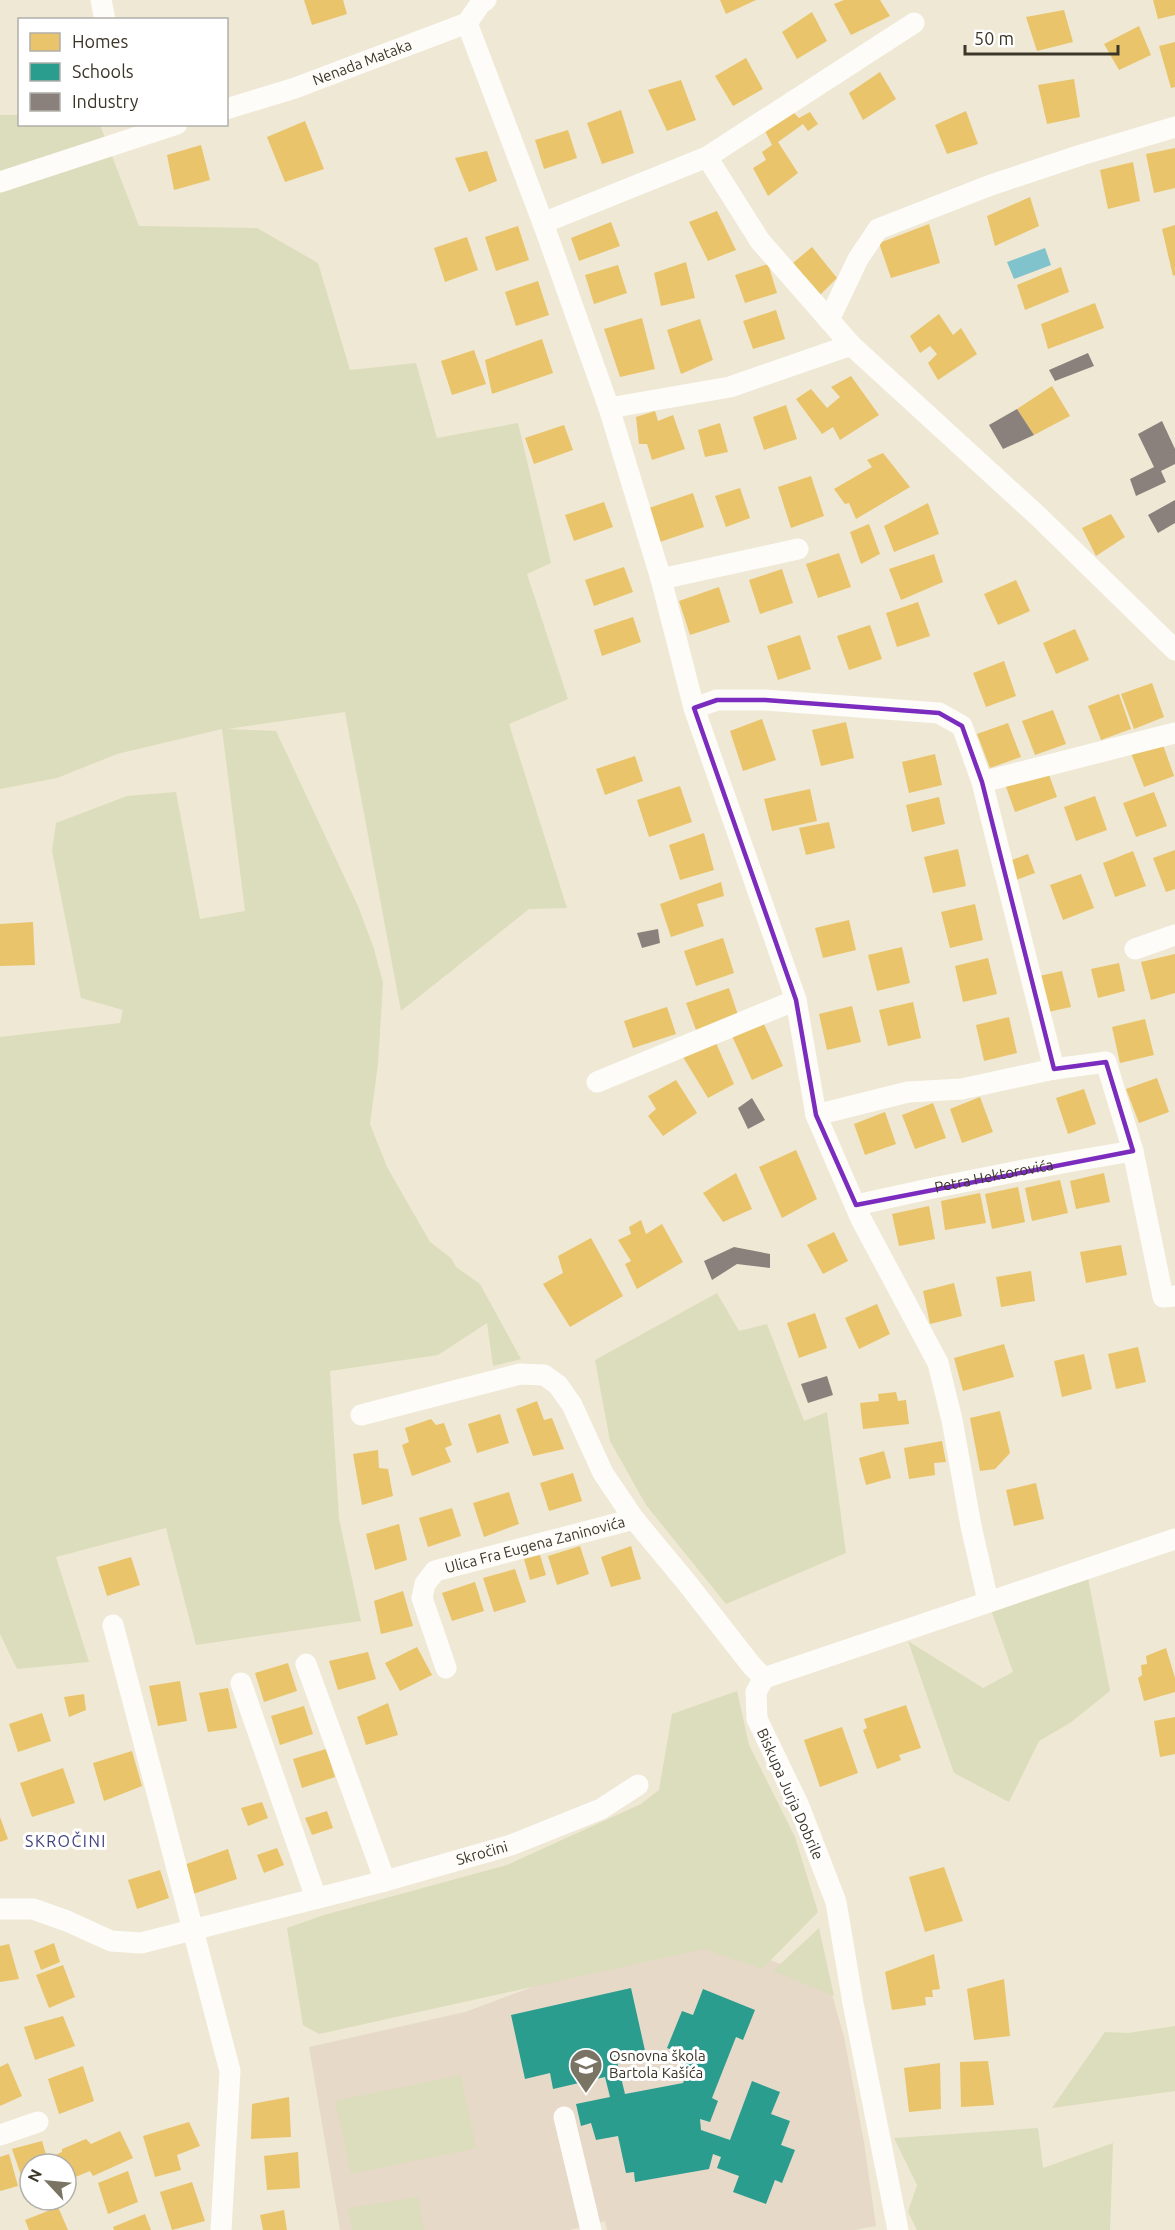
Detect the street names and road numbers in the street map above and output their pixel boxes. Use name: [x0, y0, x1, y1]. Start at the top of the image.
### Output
street label: Nenada Mataka: [310, 36, 414, 89]
street label: Petra Hektorovića: [933, 1156, 1055, 1196]
street label: Ulica Fra Eugena Zaninovića: [443, 1513, 627, 1576]
street label: Biskupa Jurja Dobrile: [754, 1726, 827, 1862]
street label: Skročini: [454, 1837, 509, 1868]

